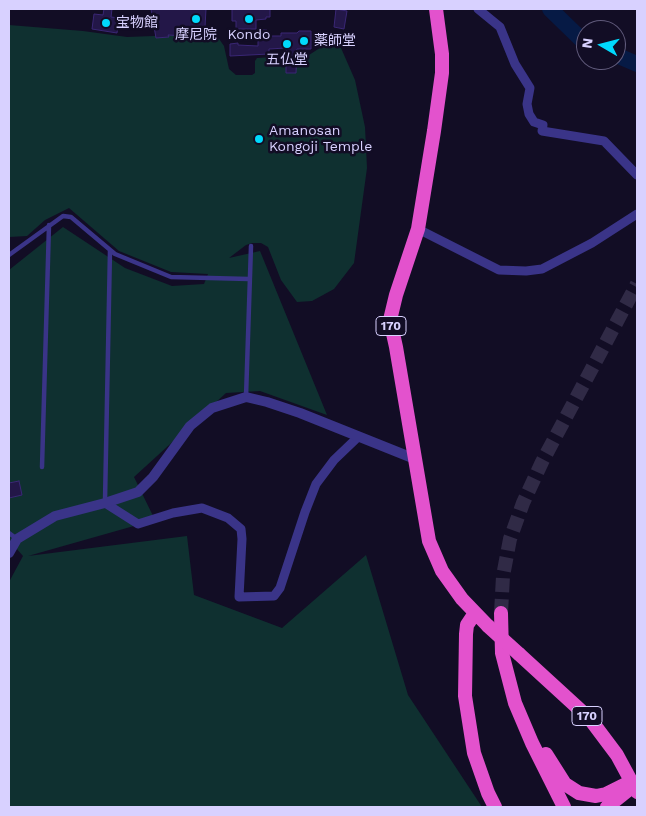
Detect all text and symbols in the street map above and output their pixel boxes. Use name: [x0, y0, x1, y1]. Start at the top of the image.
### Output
marker: 摩尼院: [190, 13, 202, 25]
marker: Kondo: [243, 13, 255, 25]
place label: 宝物館: [116, 15, 158, 31]
marker: 宝物館: [100, 17, 112, 29]
north arrow: [576, 20, 626, 70]
place label: 摩尼院: [175, 27, 217, 43]
place label: Kondo: [228, 27, 270, 43]
place label: 薬師堂: [314, 33, 356, 49]
marker: 薬師堂: [298, 35, 310, 47]
text: N: [578, 37, 596, 49]
marker: 五仏堂: [281, 38, 293, 50]
place label: 五仏堂: [266, 52, 308, 68]
place label: Amanosan Kongoji Temple: [269, 123, 372, 156]
marker: Amanosan Kongoji Temple: [253, 133, 265, 145]
road number: 170: [376, 316, 406, 336]
road number: 170: [572, 706, 602, 726]

